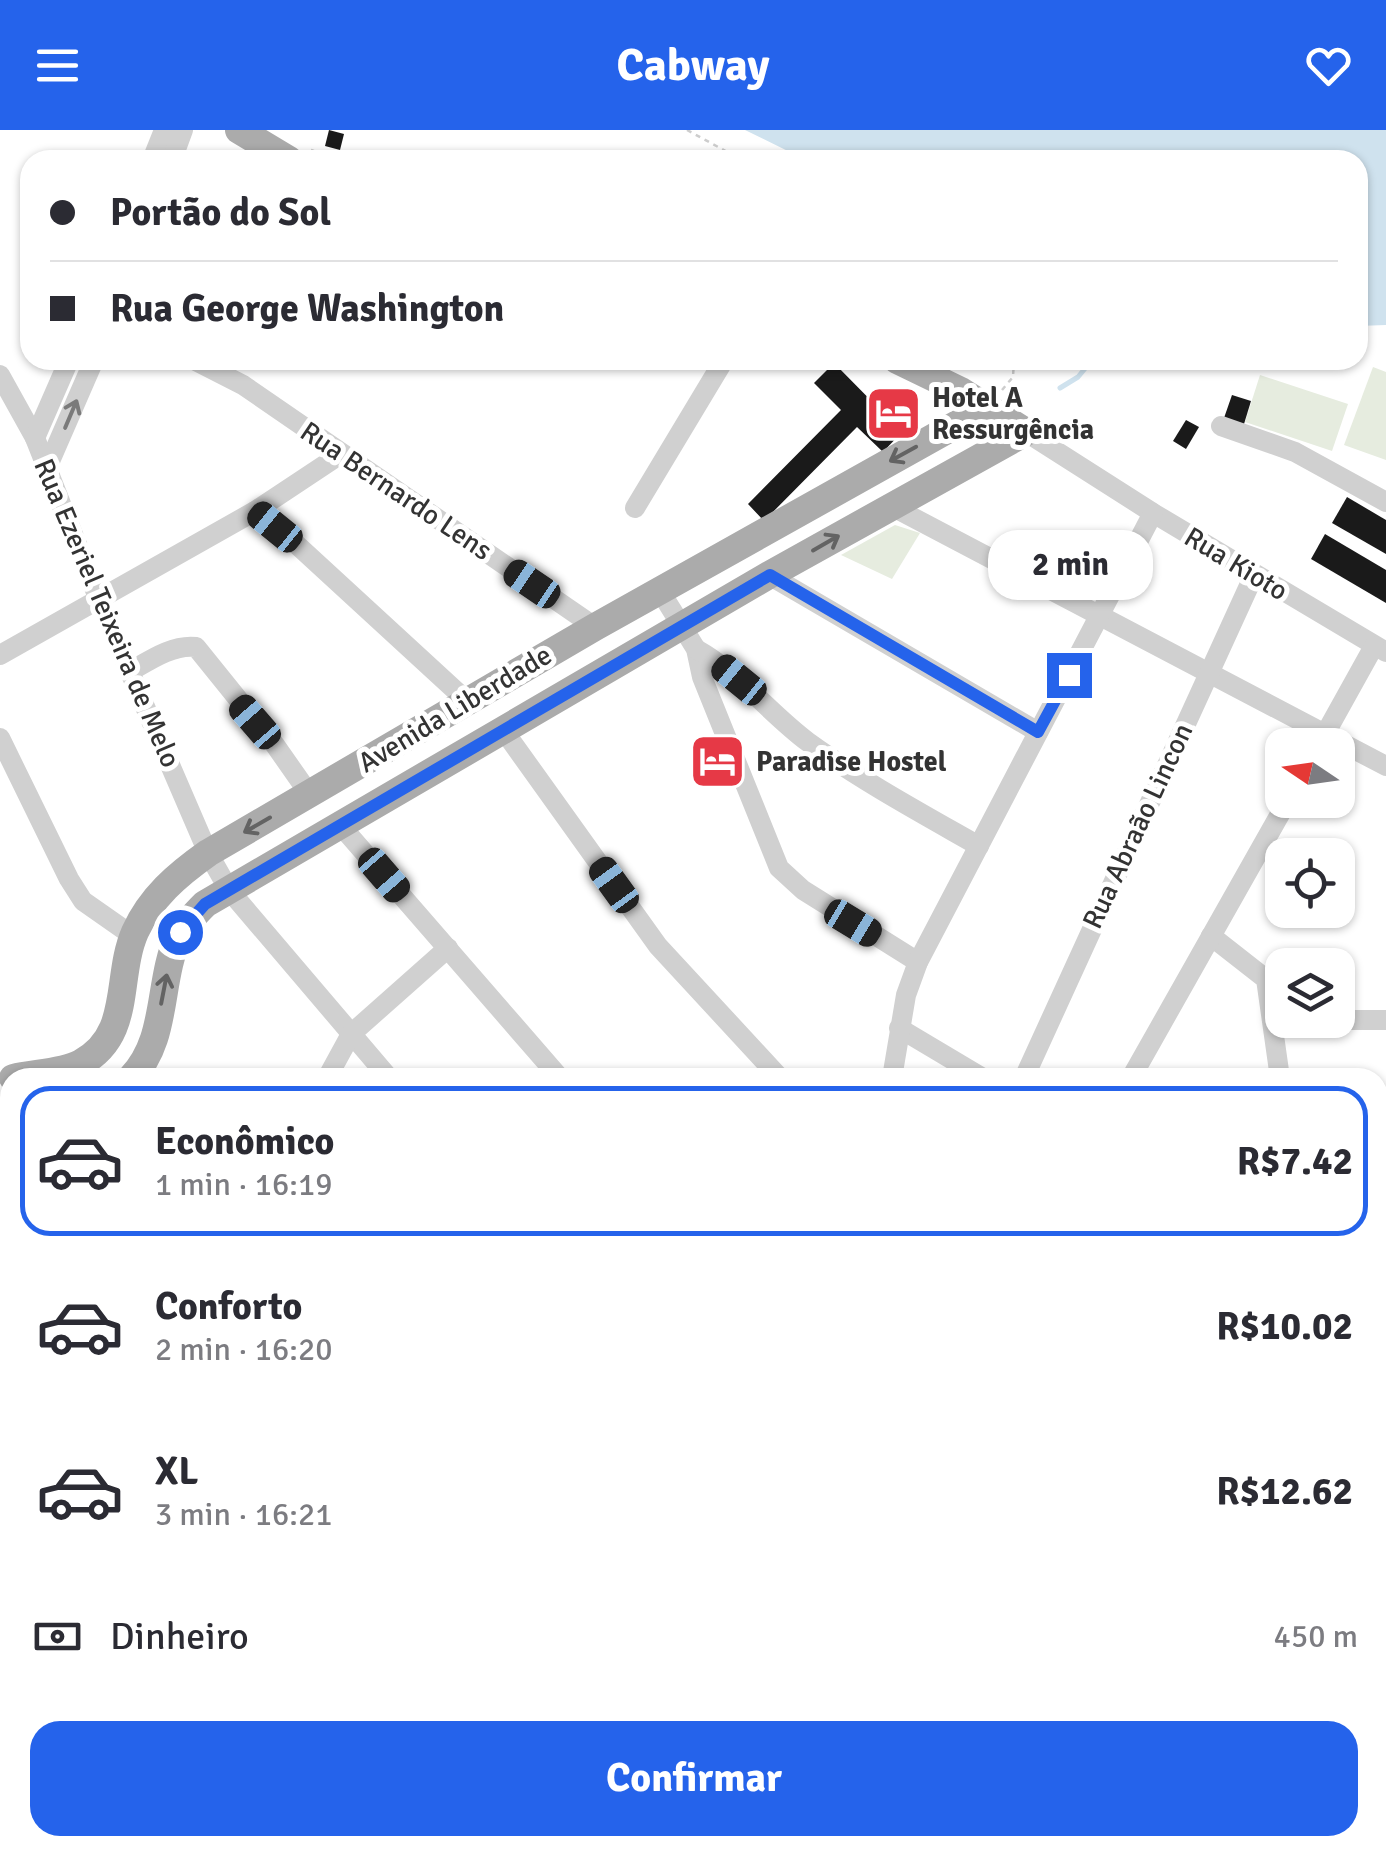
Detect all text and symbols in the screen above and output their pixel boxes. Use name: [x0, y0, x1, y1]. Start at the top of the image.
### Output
icon: menu: [30, 38, 85, 93]
text: Cabway: [616, 38, 770, 93]
icon: heart: [1301, 38, 1356, 93]
text: Portão do Sol: [110, 189, 331, 236]
text: Rua George Washington: [110, 285, 504, 332]
place label: Hotel A Ressurgência: [932, 381, 1094, 447]
hotel icon: Hotel A Ressurgência: [863, 384, 923, 444]
one-way arrow: [63, 399, 81, 430]
street label: Rua Bernardo Lens: [294, 414, 498, 568]
one-way arrow: [888, 445, 918, 465]
street label: Rua Ezeriel Teixeira de Melo: [26, 454, 188, 772]
car: [242, 496, 308, 558]
street label: Rua Kioto: [1178, 520, 1294, 608]
callout: 2 min: [986, 530, 1152, 600]
one-way arrow: [811, 533, 840, 553]
text: 2 min: [1032, 545, 1109, 584]
car: [499, 555, 565, 613]
street label: Avenida Liberdade: [352, 638, 558, 780]
car: [706, 649, 772, 711]
route end: [1047, 653, 1092, 698]
car: [224, 690, 286, 754]
street label: Rua Abraão Lincon: [1076, 718, 1200, 934]
north arrow: [1265, 728, 1355, 818]
map controls: [1265, 728, 1355, 1038]
hotel icon: Paradise Hostel: [687, 732, 747, 792]
place label: Paradise Hostel: [756, 745, 947, 779]
one-way arrow: [242, 816, 272, 836]
button: locate: [1265, 838, 1355, 928]
car: [353, 843, 415, 907]
car: [584, 852, 644, 918]
car: [820, 895, 886, 951]
route start: [158, 910, 203, 955]
button: layers: [1265, 948, 1355, 1038]
one-way arrow: [155, 973, 174, 1006]
icon: car: [35, 1116, 125, 1206]
text: Econômico: [155, 1118, 334, 1165]
text: R$7.42: [1237, 1138, 1353, 1185]
text: 1 min · 16:19: [155, 1165, 333, 1204]
icon: car: [35, 1281, 125, 1371]
text: Conforto: [155, 1283, 302, 1330]
text: R$10.02: [1216, 1303, 1353, 1350]
text: 2 min · 16:20: [155, 1330, 333, 1369]
icon: car: [35, 1446, 125, 1536]
text: XL: [155, 1448, 198, 1495]
text: R$12.62: [1216, 1468, 1353, 1515]
text: 3 min · 16:21: [155, 1495, 333, 1534]
icon: cash: [30, 1609, 85, 1664]
text: Dinheiro: [110, 1613, 249, 1660]
text: 450 m: [1274, 1617, 1358, 1656]
button: Confirmar: [30, 1721, 1358, 1836]

